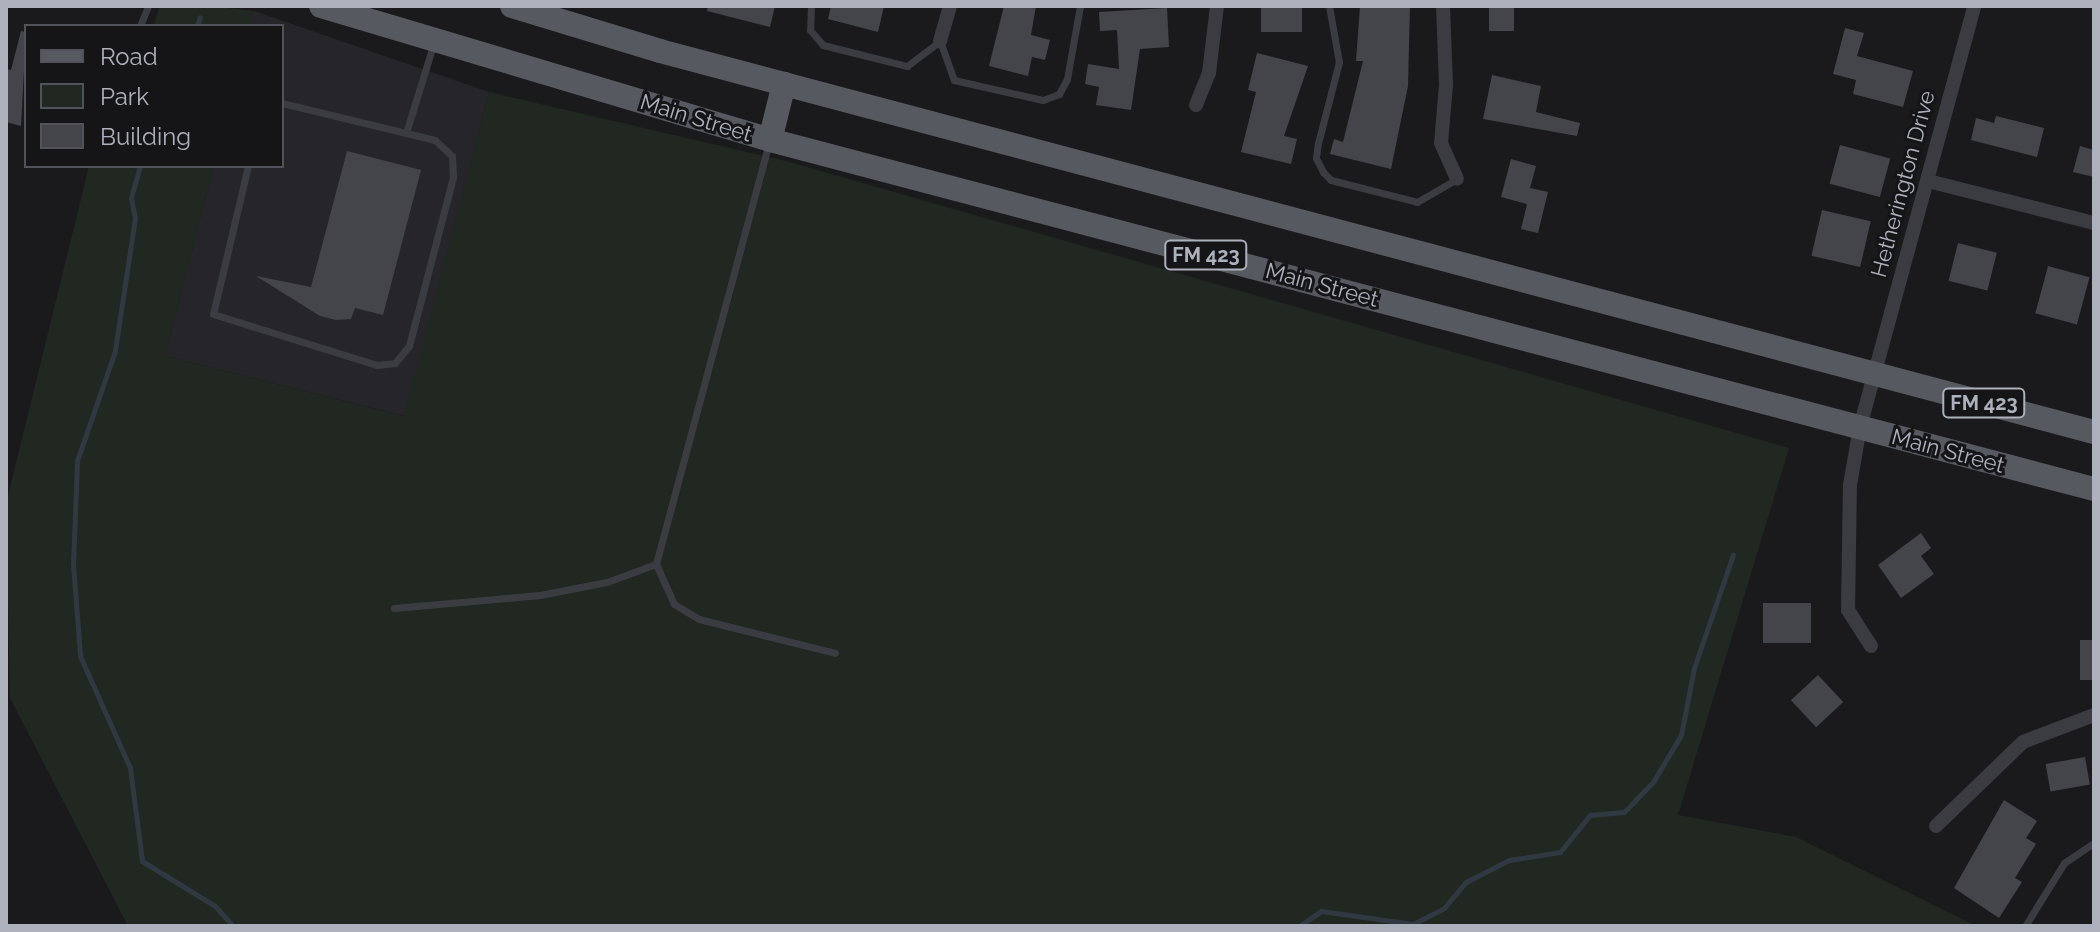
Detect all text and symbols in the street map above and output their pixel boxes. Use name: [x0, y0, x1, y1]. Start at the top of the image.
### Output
legend: [24, 24, 284, 168]
text: Road: [100, 42, 158, 71]
text: Park: [100, 82, 149, 111]
street label: Hetherington Drive: [1865, 88, 1941, 280]
street label: Main Street: [637, 89, 755, 147]
text: Building: [100, 122, 191, 151]
road number: FM 423: [1164, 239, 1248, 271]
street label: Main Street: [1263, 257, 1381, 313]
road number: FM 423: [1942, 387, 2026, 419]
street label: Main Street: [1889, 423, 2007, 479]

